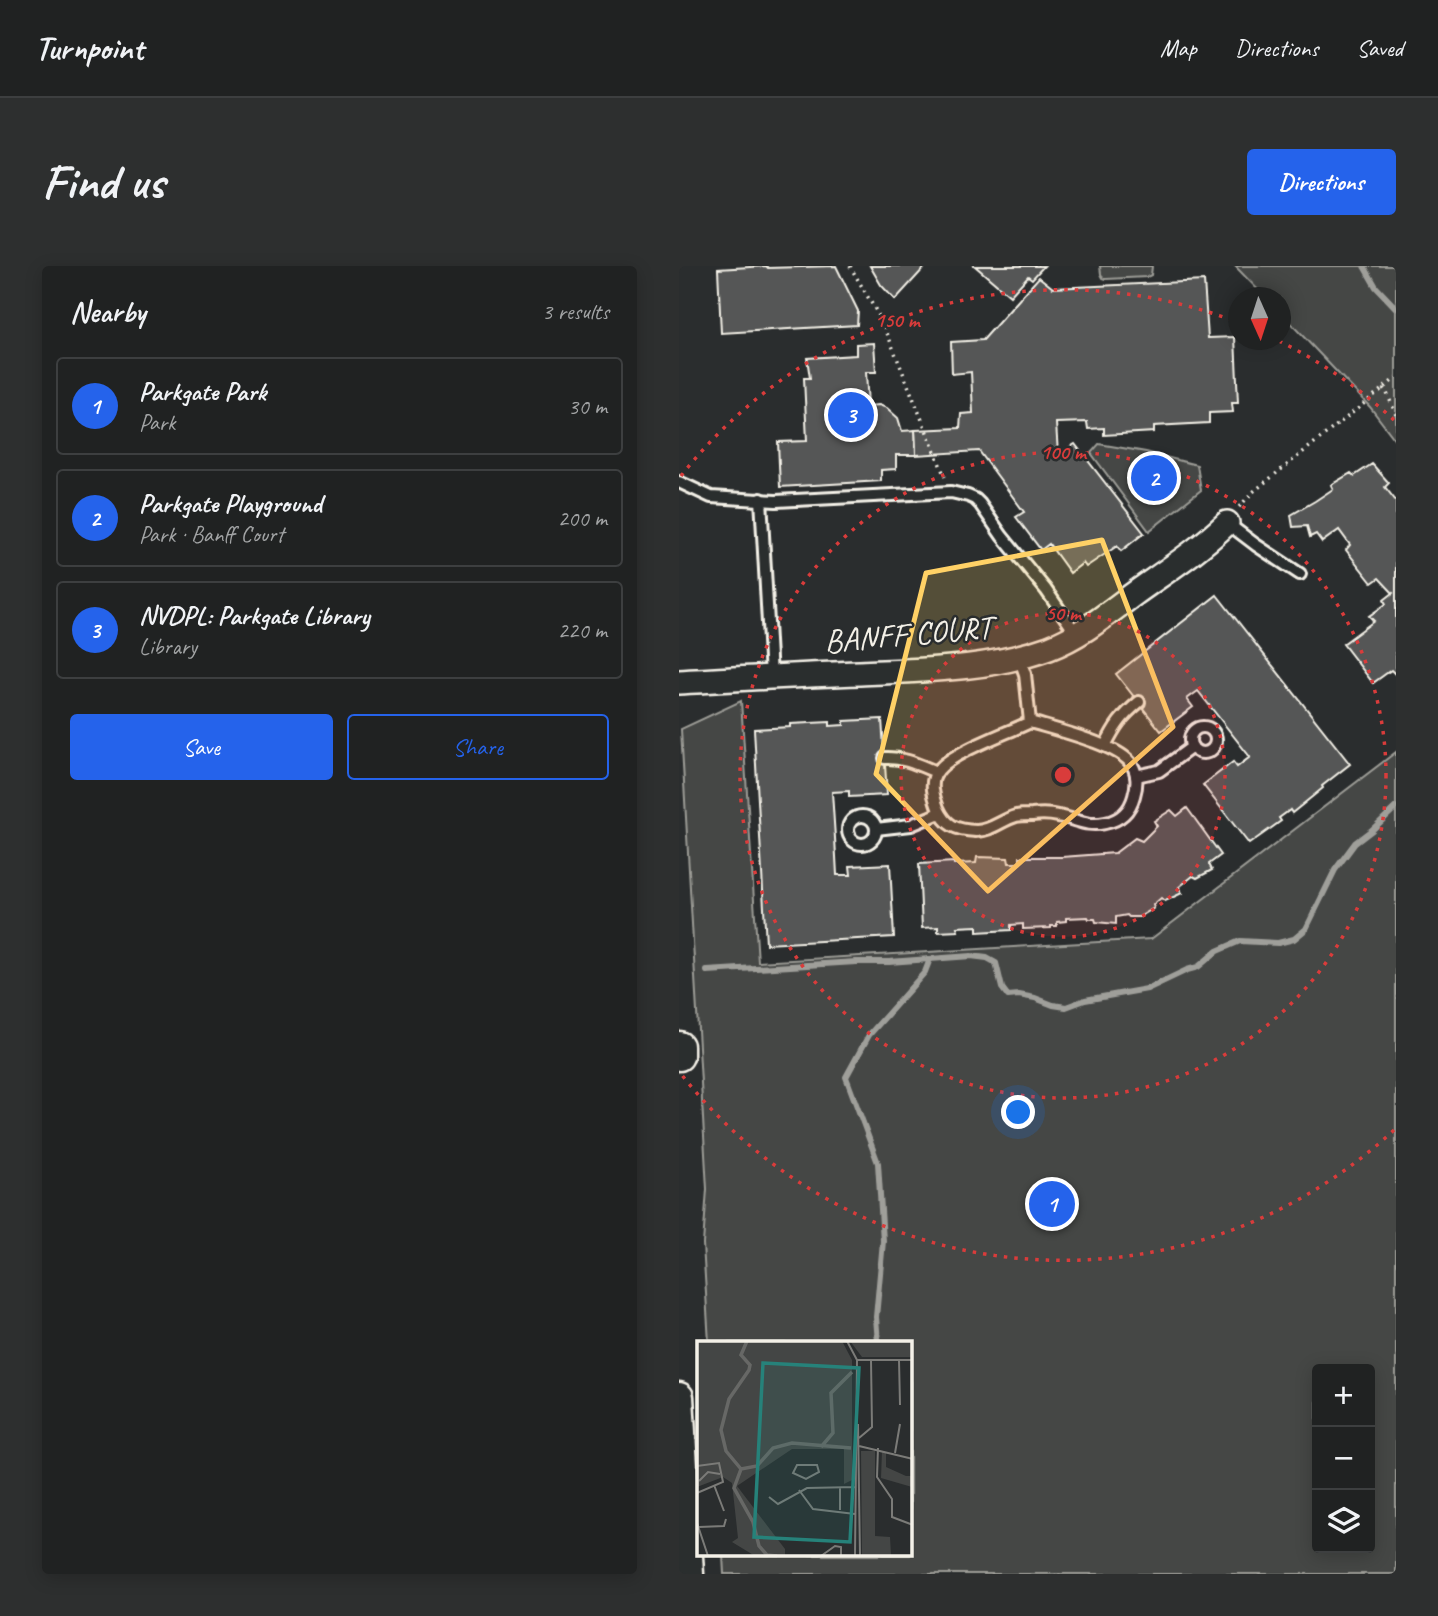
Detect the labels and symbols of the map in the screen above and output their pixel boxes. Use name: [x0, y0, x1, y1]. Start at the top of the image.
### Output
north arrow: [1228, 287, 1291, 350]
text: 150 m: [874, 307, 922, 333]
pin: 3: [828, 389, 874, 441]
text: 100 m: [1040, 439, 1088, 465]
pin: 2: [1131, 452, 1177, 504]
text: 50 m: [1045, 600, 1083, 626]
street label: BANFF COURT: [822, 605, 1000, 662]
centre of rings: [1051, 763, 1075, 787]
your location: [1001, 1095, 1035, 1129]
pin: 1: [1029, 1178, 1075, 1230]
inset map: [697, 1341, 912, 1556]

